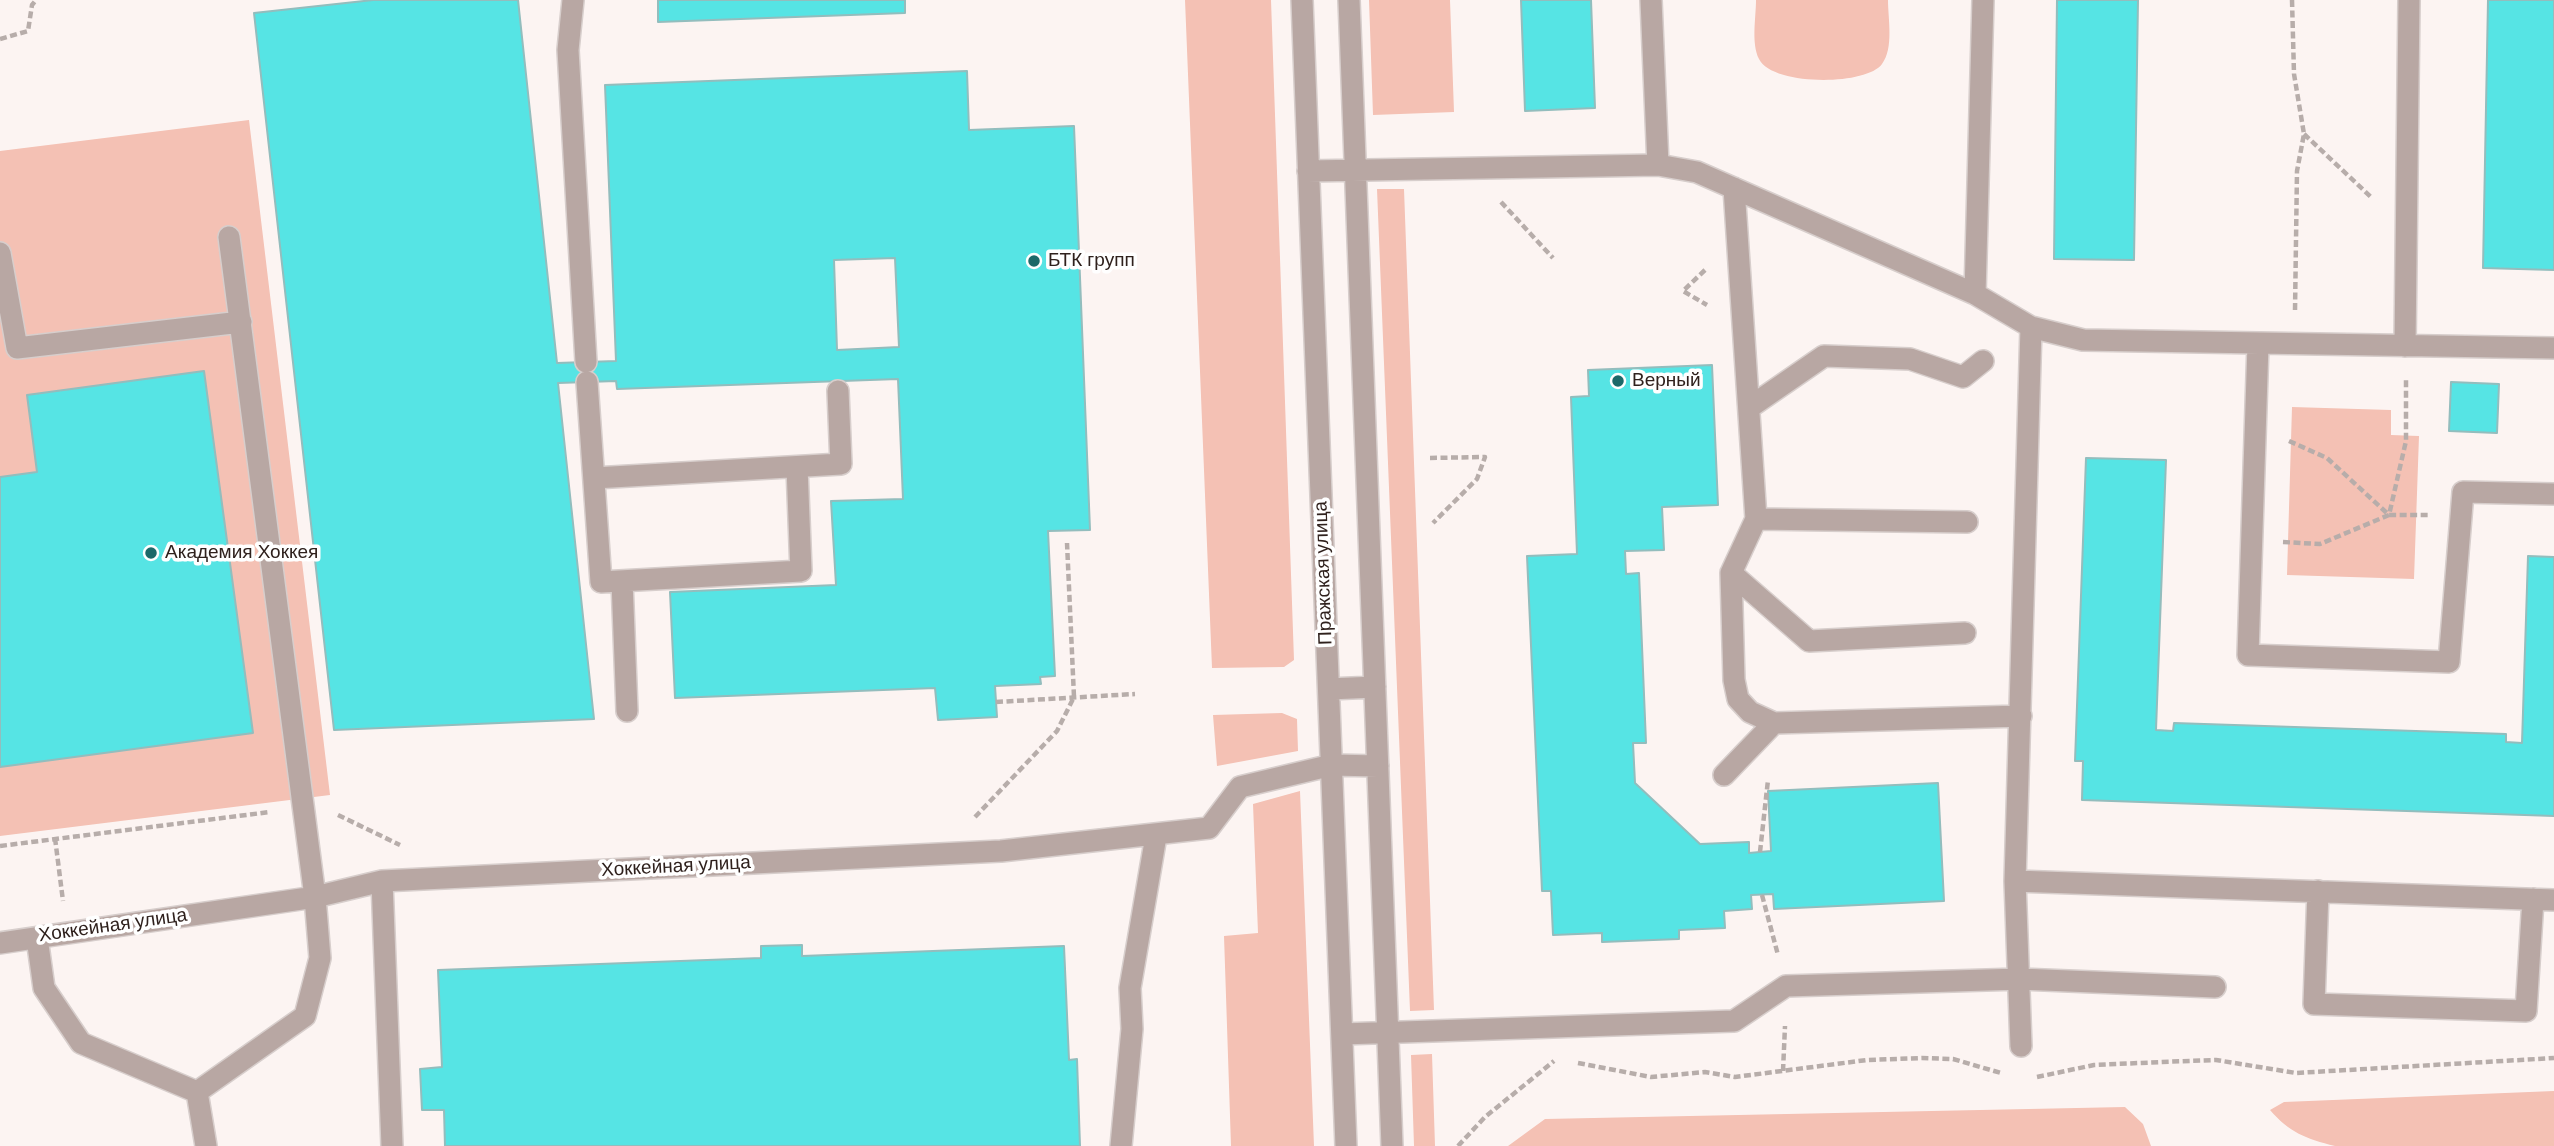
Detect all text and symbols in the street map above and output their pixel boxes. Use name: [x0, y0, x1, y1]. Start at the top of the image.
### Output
place label: БТК групп: [1048, 250, 1135, 272]
marker: БТК групп: [1026, 253, 1042, 269]
place label: Верный: [1632, 370, 1701, 392]
marker: Верный: [1610, 373, 1626, 389]
street label: Пражская улица: [1310, 501, 1338, 645]
place label: Академия Хоккея: [165, 542, 318, 564]
marker: Академия Хоккея: [143, 545, 159, 561]
street label: Хоккейная улица: [601, 852, 751, 882]
street label: Хоккейная улица: [37, 904, 189, 948]

